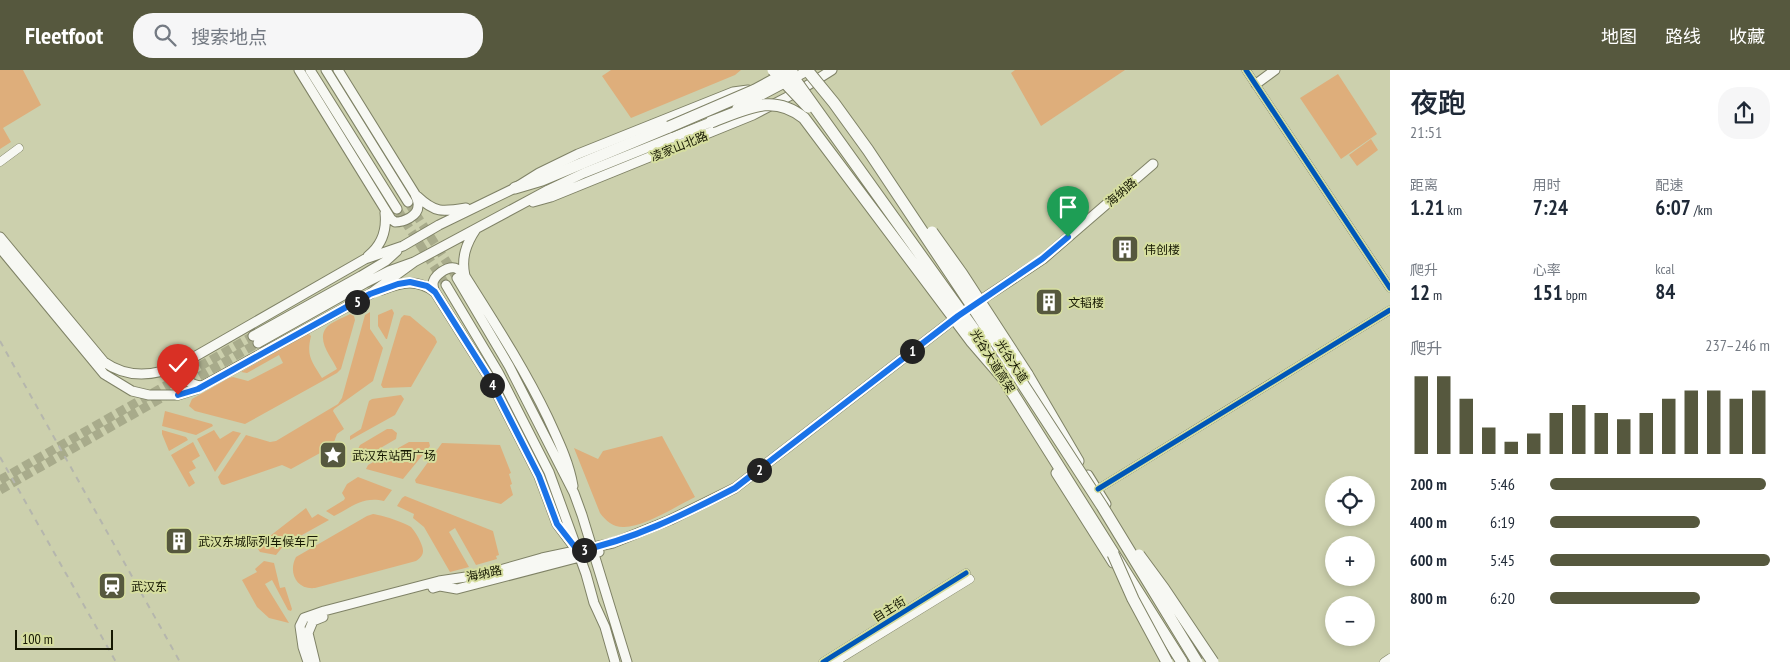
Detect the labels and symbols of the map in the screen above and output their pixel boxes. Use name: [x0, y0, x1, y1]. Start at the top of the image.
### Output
street label: 凌家山北路: [648, 128, 710, 164]
street label: 海纳路: [1102, 175, 1140, 209]
pin: [1047, 186, 1089, 237]
building icon: 伟创楼: [1110, 234, 1140, 264]
place label: 伟创楼: [1144, 242, 1180, 257]
building icon: 文韬楼: [1034, 287, 1064, 317]
pin: 5: [344, 290, 370, 314]
place label: 文韬楼: [1068, 295, 1104, 310]
street label: 光谷大道高架: [968, 327, 1018, 395]
street label: 光谷大道: [993, 337, 1031, 385]
pin: 1: [900, 338, 924, 364]
pin: [157, 344, 199, 395]
pin: 4: [480, 372, 504, 398]
place icon: 武汉东站西广场: [318, 440, 348, 470]
place label: 武汉东站西广场: [352, 448, 436, 463]
pin: 2: [746, 458, 772, 482]
building icon: 武汉东城际列车候车厅: [164, 526, 194, 556]
place label: 武汉东城际列车候车厅: [198, 534, 318, 549]
pin: 3: [572, 538, 596, 562]
street label: 海纳路: [465, 562, 503, 584]
station icon: 武汉东: [97, 571, 127, 601]
place label: 武汉东: [131, 579, 167, 594]
street label: 自主街: [870, 593, 908, 625]
scale bar: [15, 627, 112, 650]

